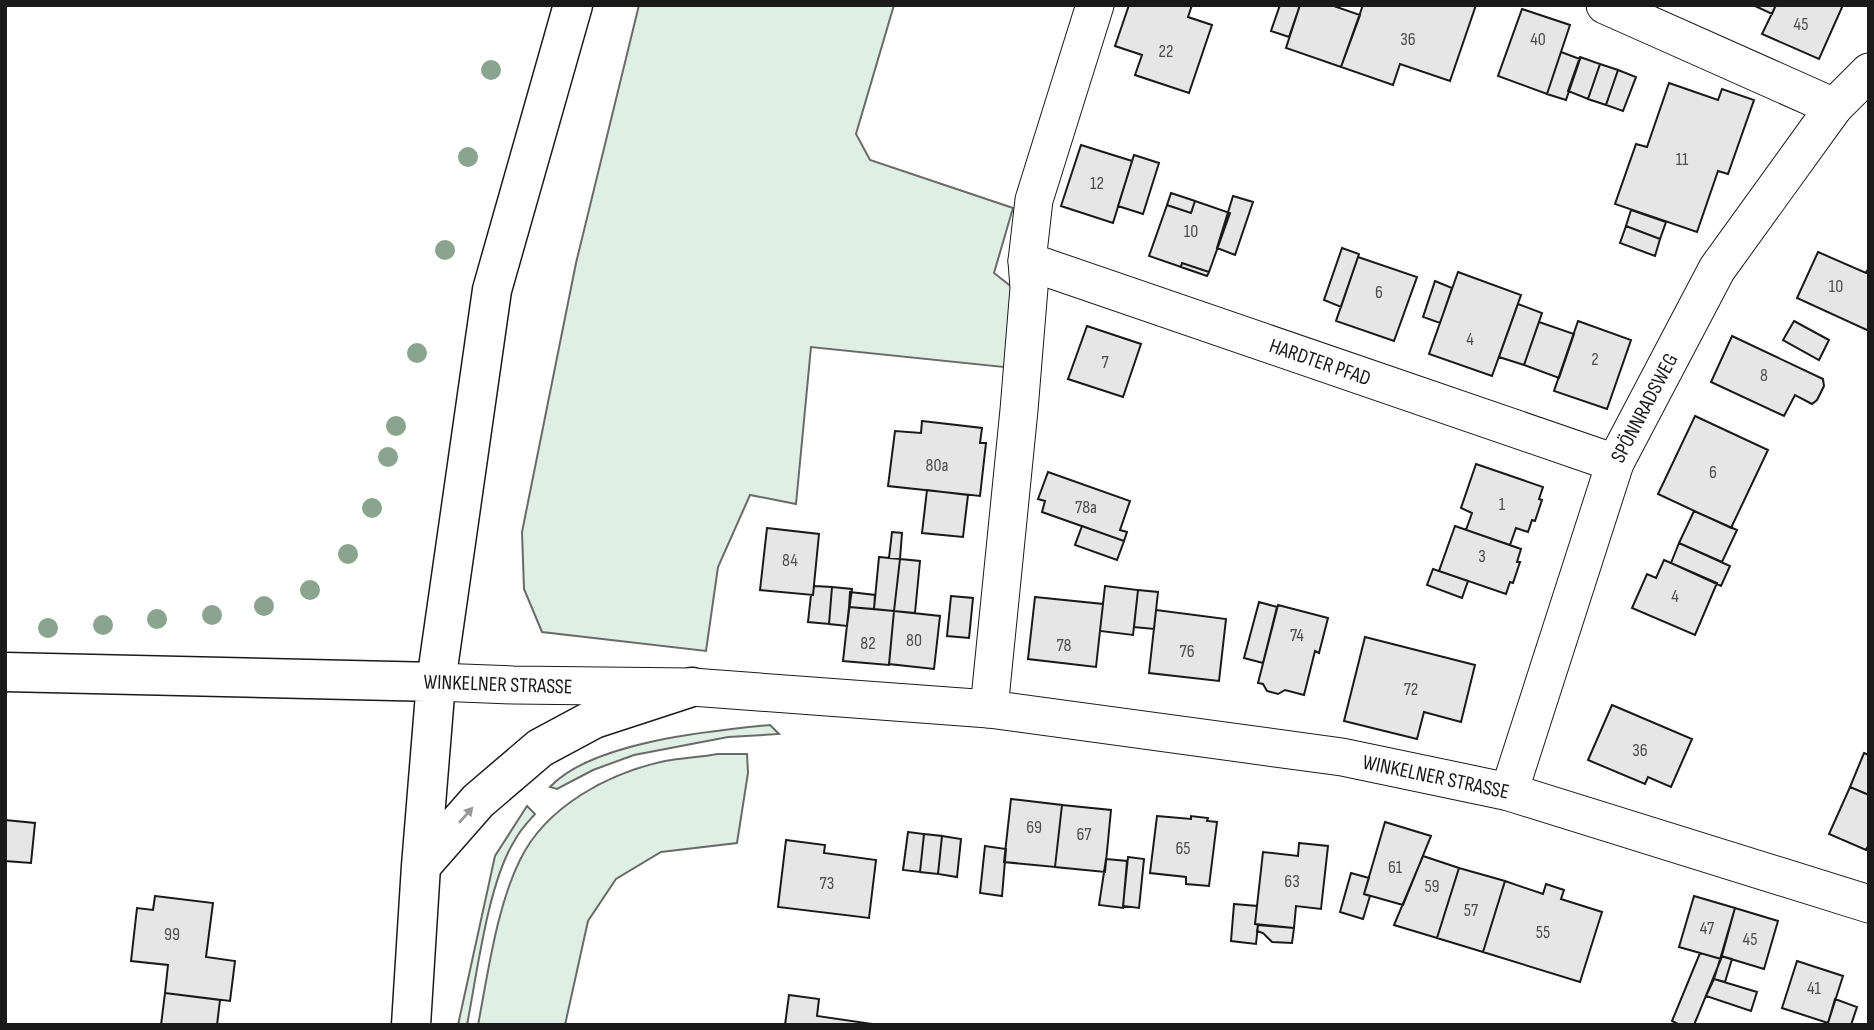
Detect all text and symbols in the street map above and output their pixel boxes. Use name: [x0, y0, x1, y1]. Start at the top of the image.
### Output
house number: 45: [1794, 14, 1808, 35]
house number: 36: [1400, 29, 1416, 50]
house number: 40: [1530, 29, 1546, 50]
house number: 22: [1159, 41, 1173, 62]
house number: 11: [1676, 149, 1689, 170]
house number: 12: [1090, 173, 1104, 194]
house number: 10: [1184, 221, 1198, 242]
house number: 10: [1829, 276, 1843, 297]
house number: 6: [1375, 282, 1383, 303]
house number: 4: [1466, 329, 1474, 350]
street label: HARDTER PFAD: [1266, 333, 1374, 391]
house number: 2: [1591, 349, 1599, 370]
street label: SPÖNNRADSWEG: [1605, 349, 1683, 467]
house number: 7: [1101, 352, 1109, 373]
house number: 8: [1760, 365, 1768, 386]
house number: 80a: [926, 455, 948, 476]
house number: 6: [1709, 462, 1717, 483]
house number: 1: [1499, 494, 1506, 515]
house number: 78a: [1075, 497, 1097, 518]
house number: 3: [1478, 546, 1486, 567]
house number: 84: [782, 550, 798, 571]
house number: 4: [1671, 586, 1679, 607]
house number: 74: [1290, 625, 1304, 646]
house number: 80: [906, 630, 922, 651]
house number: 82: [860, 633, 876, 654]
house number: 78: [1056, 635, 1072, 656]
house number: 76: [1179, 641, 1195, 662]
street label: WINKELNER STRASSE: [423, 669, 573, 700]
house number: 72: [1404, 679, 1418, 700]
house number: 36: [1632, 740, 1648, 761]
street label: WINKELNER STRASSE: [1360, 750, 1511, 805]
one-way arrow: [458, 806, 474, 824]
house number: 69: [1026, 817, 1042, 838]
house number: 67: [1076, 824, 1092, 845]
house number: 65: [1175, 838, 1191, 859]
house number: 61: [1388, 857, 1403, 878]
house number: 63: [1284, 871, 1300, 892]
house number: 73: [820, 873, 834, 894]
house number: 59: [1424, 876, 1440, 897]
house number: 57: [1464, 900, 1479, 921]
house number: 47: [1700, 918, 1715, 939]
house number: 55: [1536, 922, 1550, 943]
house number: 99: [164, 924, 180, 945]
house number: 45: [1743, 929, 1757, 950]
house number: 41: [1807, 978, 1822, 999]

